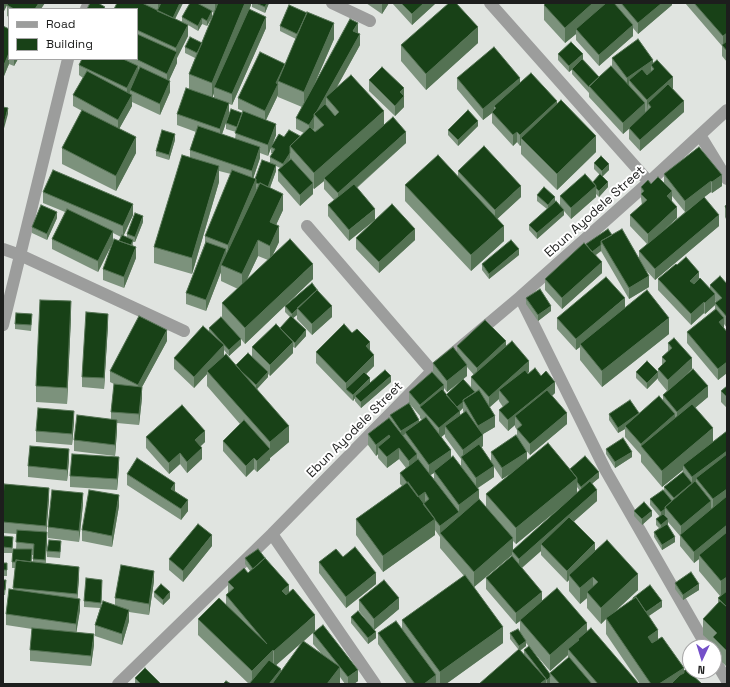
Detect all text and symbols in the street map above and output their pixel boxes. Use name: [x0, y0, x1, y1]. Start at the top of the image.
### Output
legend: [8, 8, 138, 60]
text: Road: [46, 16, 75, 32]
text: Building: [46, 36, 93, 52]
street label: Ebun Ayodele Street: [542, 163, 648, 261]
street label: Ebun Ayodele Street: [304, 379, 406, 481]
north arrow: [682, 639, 722, 679]
text: N: [697, 663, 705, 677]

